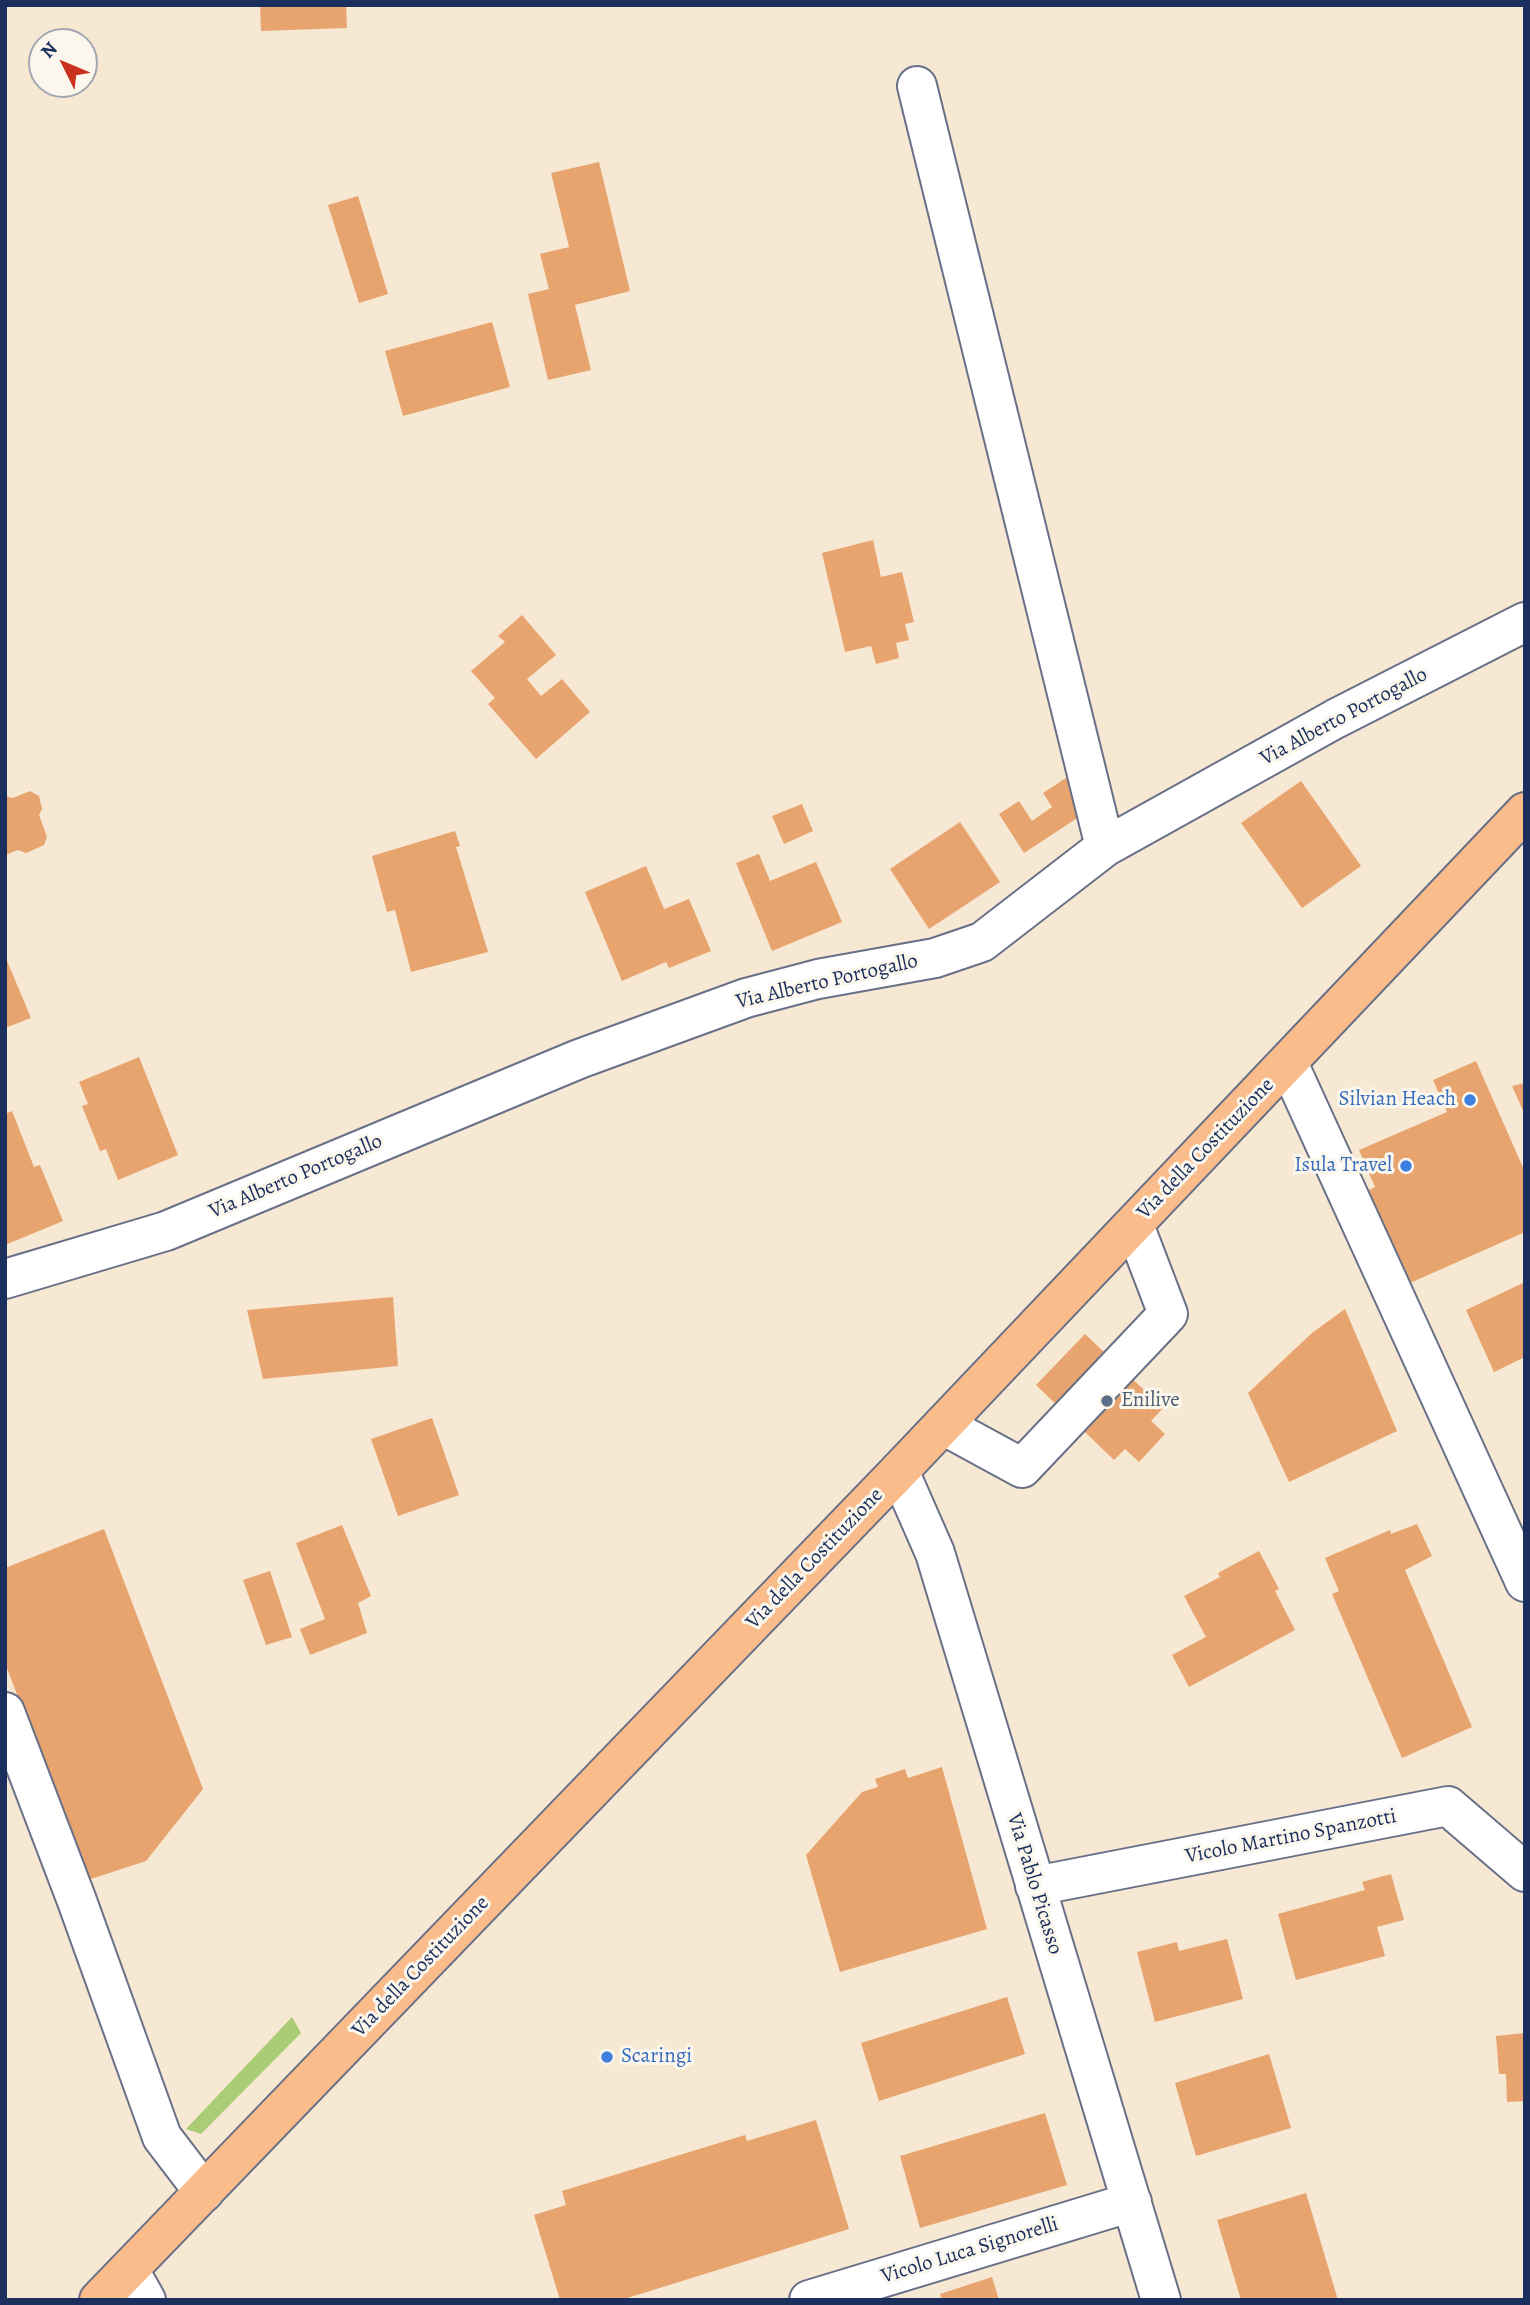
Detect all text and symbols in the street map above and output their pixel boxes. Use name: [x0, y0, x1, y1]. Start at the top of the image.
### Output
north arrow: [28, 28, 98, 98]
text: N: [35, 36, 63, 64]
street label: Via Alberto Portogallo: [1256, 662, 1432, 772]
street label: Via Alberto Portogallo: [734, 949, 920, 1015]
street label: Via della Costituzione: [1132, 1073, 1280, 1225]
place label: Silvian Heach: [1339, 1087, 1456, 1113]
marker: Silvian Heach: [1462, 1092, 1478, 1108]
street label: Via Alberto Portogallo: [206, 1129, 386, 1225]
place label: Isula Travel: [1294, 1153, 1392, 1179]
marker: Isula Travel: [1398, 1158, 1414, 1174]
place label: Enilive: [1121, 1388, 1180, 1414]
marker: Enilive: [1099, 1393, 1115, 1409]
street label: Via della Costituzione: [741, 1483, 889, 1635]
street label: Vicolo Martino Spanzotti: [1183, 1804, 1399, 1870]
street label: Via Pablo Picasso: [1001, 1810, 1067, 1958]
street label: Via della Costituzione: [347, 1891, 495, 2043]
place label: Scaringi: [621, 2044, 692, 2070]
marker: Scaringi: [599, 2049, 615, 2065]
street label: Vicolo Luca Signorelli: [878, 2212, 1062, 2290]

